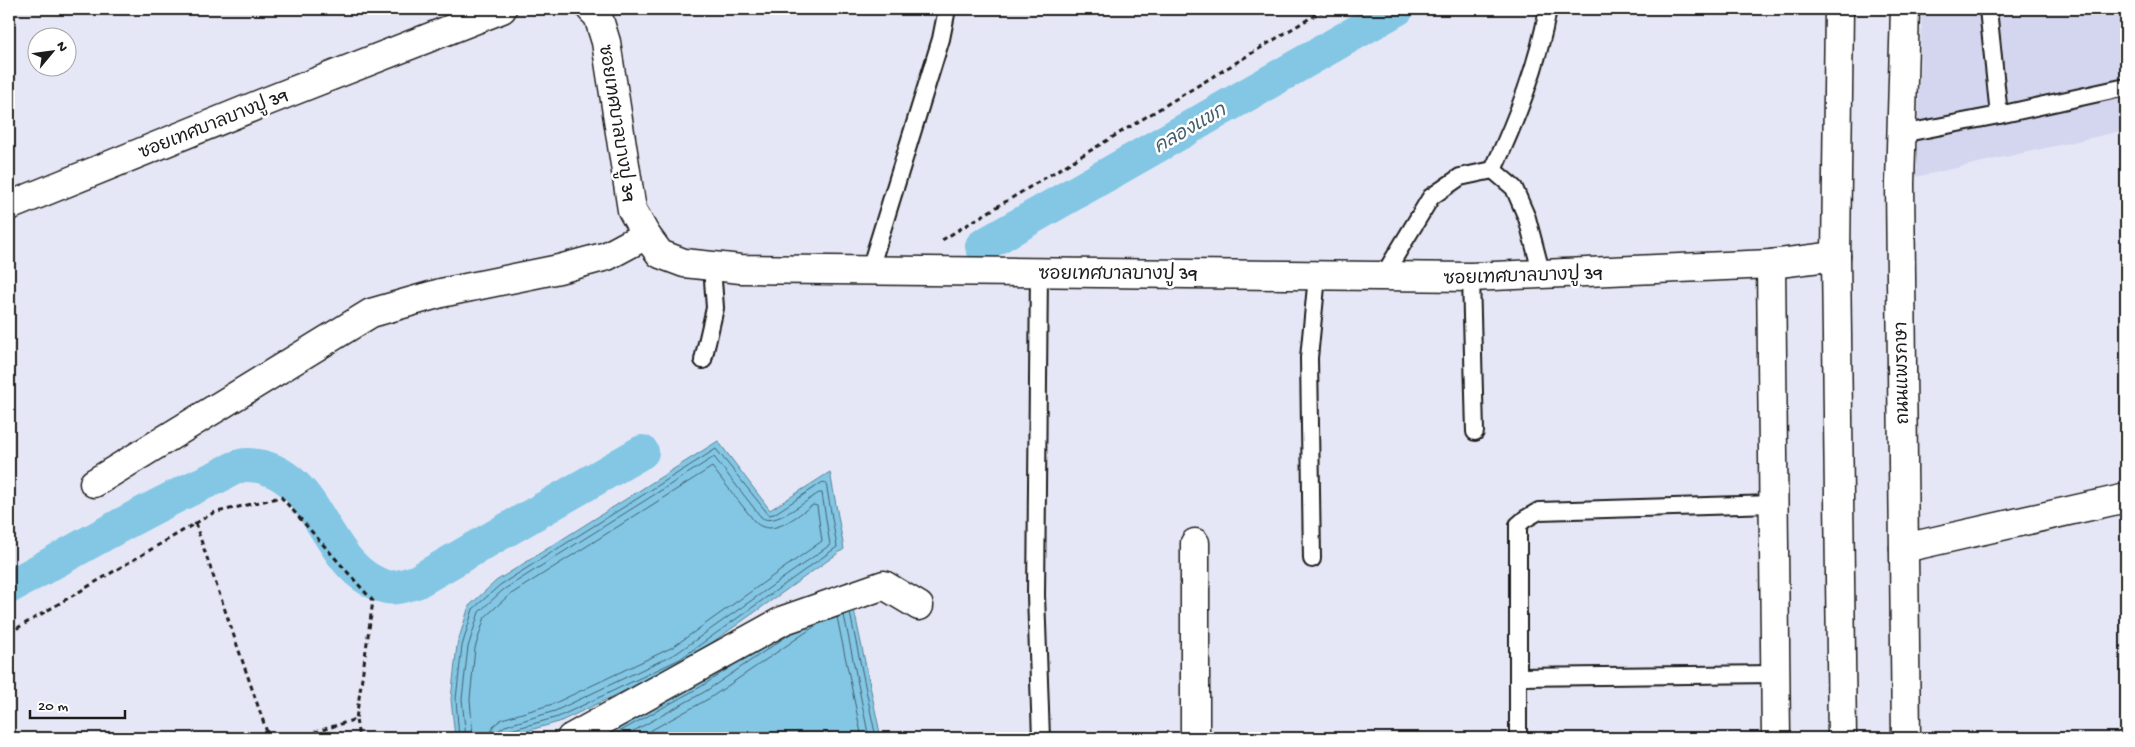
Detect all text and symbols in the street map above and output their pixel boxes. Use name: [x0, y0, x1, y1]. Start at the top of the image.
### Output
north arrow: [28, 28, 78, 78]
text: N: [52, 39, 71, 55]
street label: ซอยเทศบาลบางปู 39: [592, 43, 641, 204]
street label: ซอยเทศบาลบางปู 39: [135, 83, 292, 166]
water label: คลองแขก: [1151, 99, 1232, 160]
street label: ซอยเทศบาลบางปู 39: [1443, 261, 1603, 292]
street label: ซอยเทศบาลบางปู 39: [1039, 262, 1197, 287]
street label: ถนนแพรกษา: [1892, 321, 1915, 425]
scale bar: [30, 687, 125, 719]
text: 20 m: [38, 698, 68, 716]

